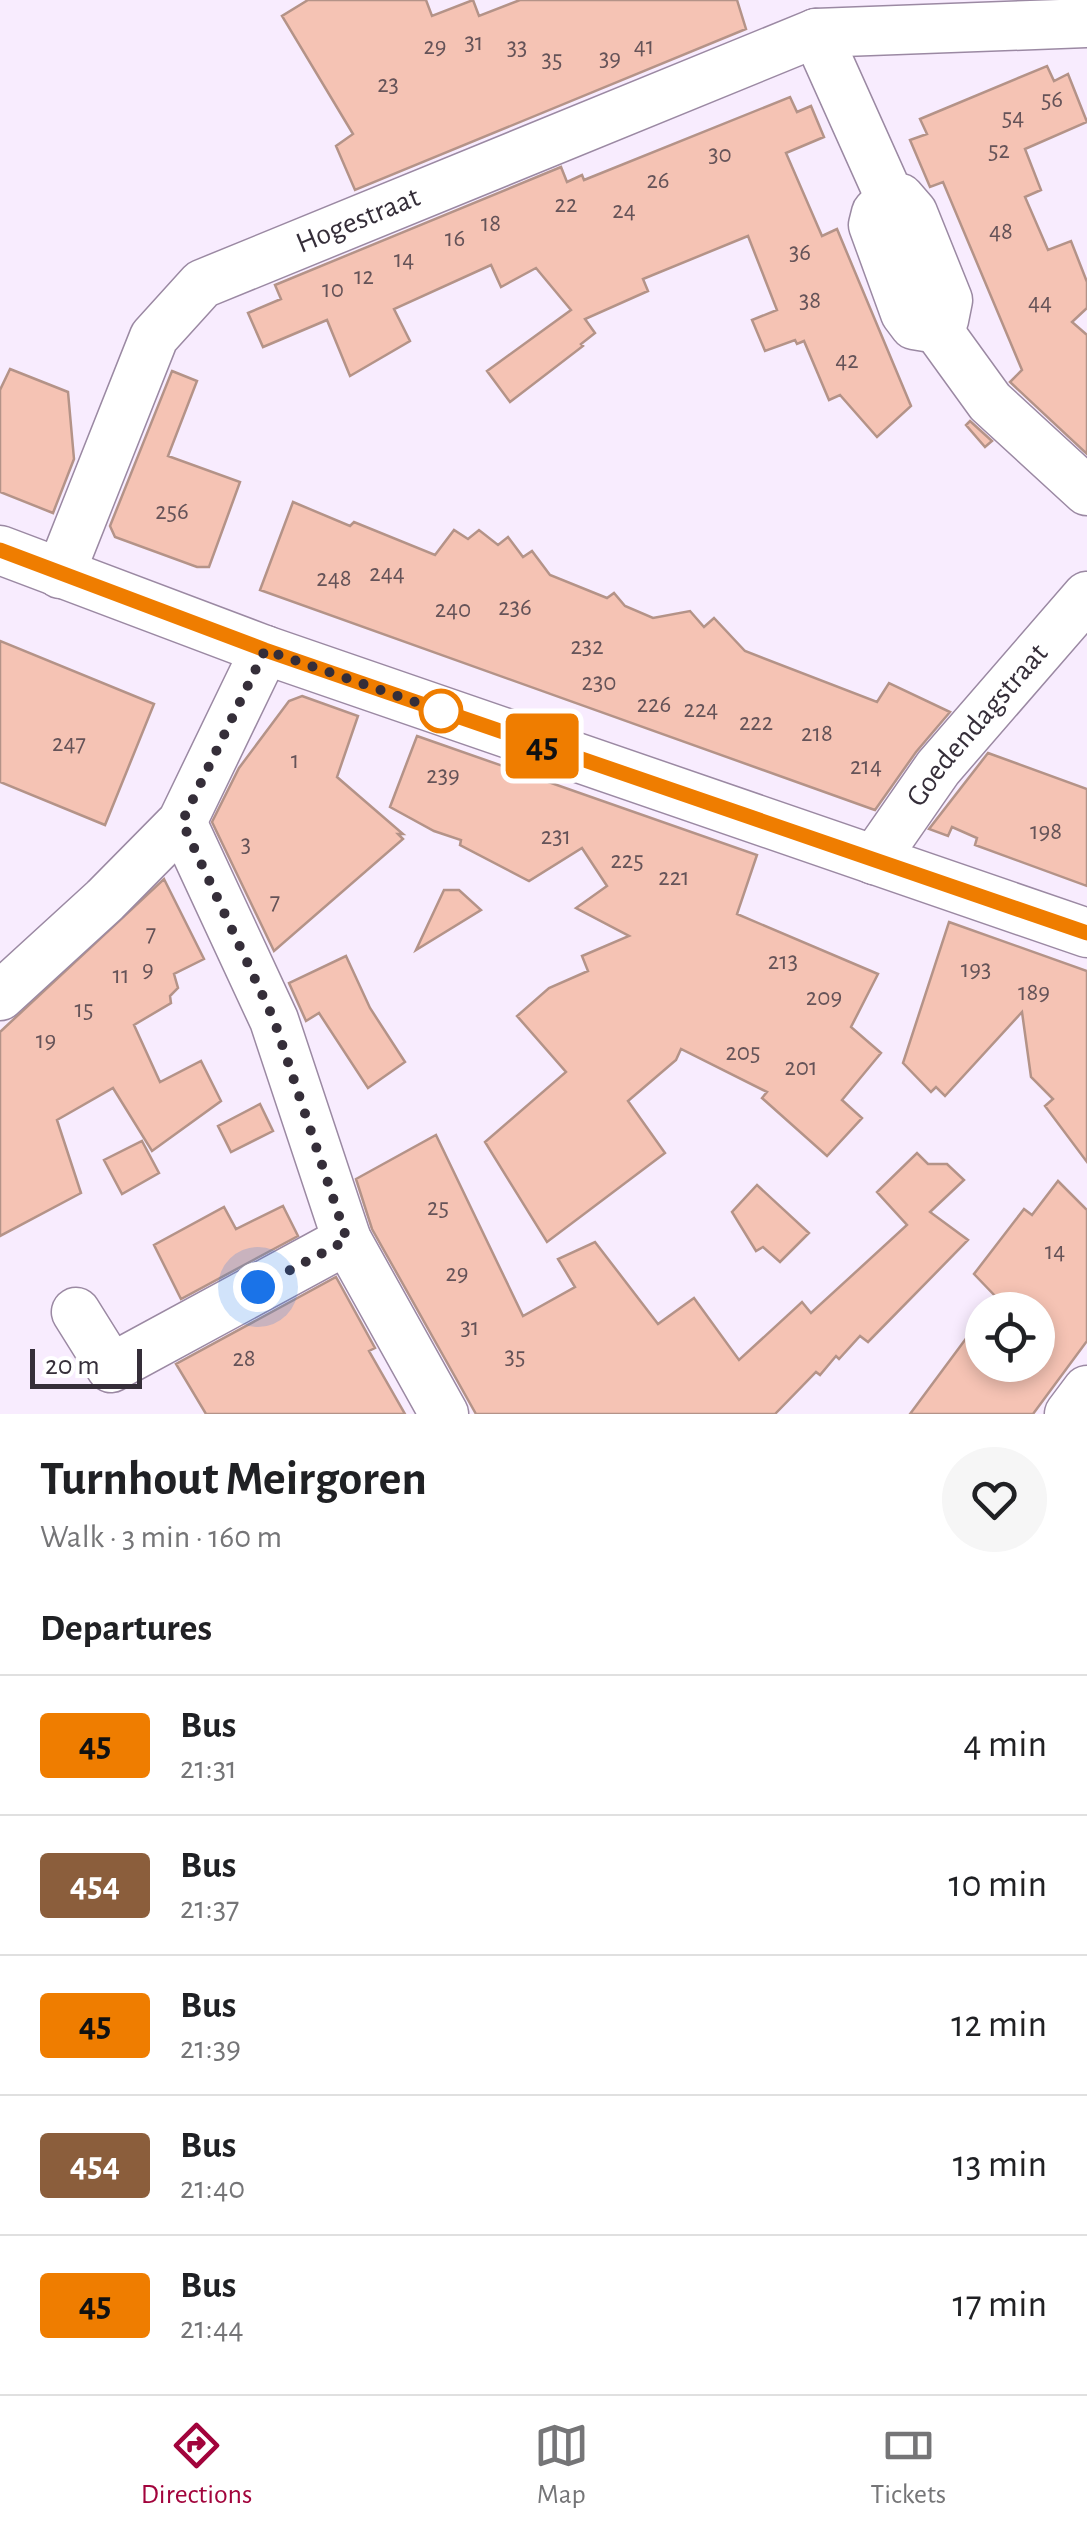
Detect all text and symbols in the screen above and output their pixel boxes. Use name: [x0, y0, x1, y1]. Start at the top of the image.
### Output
house number: 31: [465, 30, 483, 55]
house number: 29: [423, 34, 447, 59]
house number: 41: [634, 34, 654, 59]
house number: 33: [507, 35, 527, 60]
house number: 39: [599, 46, 621, 71]
house number: 35: [542, 47, 562, 72]
house number: 23: [377, 72, 399, 97]
house number: 56: [1041, 87, 1063, 112]
house number: 54: [1002, 105, 1024, 130]
house number: 52: [988, 138, 1010, 163]
house number: 30: [708, 142, 732, 167]
house number: 26: [646, 168, 670, 193]
street label: Hogestraat: [292, 181, 424, 259]
house number: 22: [555, 192, 577, 217]
house number: 24: [612, 198, 636, 223]
house number: 18: [481, 211, 501, 236]
house number: 48: [989, 219, 1013, 244]
house number: 16: [445, 226, 465, 251]
house number: 36: [789, 240, 811, 265]
house number: 14: [394, 247, 414, 272]
house number: 12: [354, 264, 374, 289]
house number: 10: [322, 277, 344, 302]
house number: 38: [799, 288, 821, 313]
house number: 44: [1028, 290, 1052, 315]
house number: 42: [835, 348, 859, 373]
house number: 256: [155, 499, 189, 524]
house number: 244: [369, 561, 405, 586]
house number: 248: [316, 566, 352, 591]
house number: 236: [498, 595, 532, 620]
house number: 240: [435, 597, 471, 622]
house number: 232: [570, 634, 604, 659]
street label: Goedendagstraat: [901, 638, 1054, 812]
house number: 230: [582, 670, 616, 695]
unlabelled marker: [420, 690, 462, 732]
house number: 226: [637, 692, 671, 717]
house number: 224: [684, 697, 718, 722]
house number: 222: [739, 710, 773, 735]
line badge: 45: [497, 714, 587, 778]
house number: 218: [801, 721, 833, 746]
text: 45: [526, 729, 558, 764]
house number: 247: [52, 731, 86, 756]
house number: 1: [291, 748, 299, 773]
house number: 214: [850, 754, 882, 779]
house number: 239: [426, 763, 460, 788]
house number: 198: [1030, 819, 1062, 844]
house number: 231: [541, 824, 571, 849]
house number: 3: [241, 832, 251, 857]
house number: 225: [610, 848, 644, 873]
house number: 221: [658, 865, 690, 890]
house number: 7: [270, 889, 280, 914]
house number: 7: [146, 921, 156, 946]
house number: 213: [768, 949, 798, 974]
house number: 9: [142, 957, 154, 982]
house number: 193: [961, 957, 991, 982]
house number: 11: [112, 963, 130, 988]
house number: 189: [1018, 980, 1050, 1005]
house number: 209: [806, 985, 842, 1010]
house number: 15: [74, 997, 94, 1022]
house number: 19: [36, 1028, 56, 1053]
house number: 205: [725, 1040, 761, 1065]
house number: 201: [784, 1055, 818, 1080]
house number: 25: [427, 1195, 449, 1220]
house number: 14: [1045, 1239, 1065, 1264]
house number: 29: [445, 1261, 469, 1286]
your location: [233, 1262, 283, 1312]
map controls: [965, 1292, 1055, 1382]
button: locate: [965, 1292, 1055, 1382]
house number: 31: [461, 1315, 479, 1340]
scale bar: [30, 1344, 142, 1388]
house number: 35: [505, 1344, 525, 1369]
house number: 28: [232, 1346, 256, 1371]
text: 20 m: [45, 1352, 100, 1380]
button: heart: [942, 1447, 1047, 1552]
text: Turnhout Meirgoren: [40, 1456, 427, 1504]
text: Walk · 3 min · 160 m: [40, 1521, 282, 1553]
text: Departures: [40, 1610, 212, 1648]
text: Bus: [180, 1707, 236, 1745]
text: 4 min: [963, 1726, 1047, 1764]
text: 45: [79, 1728, 111, 1763]
text: 21:31: [180, 1752, 237, 1784]
text: Bus: [180, 1847, 236, 1885]
text: 10 min: [948, 1866, 1047, 1904]
text: 454: [70, 1868, 120, 1903]
text: 21:37: [180, 1892, 239, 1924]
text: Bus: [180, 1987, 236, 2025]
text: 12 min: [951, 2006, 1047, 2044]
text: 45: [79, 2008, 111, 2043]
text: 21:39: [180, 2032, 241, 2064]
text: Bus: [180, 2127, 236, 2165]
text: 13 min: [953, 2146, 1047, 2184]
text: 454: [70, 2148, 120, 2183]
text: 21:40: [180, 2172, 245, 2204]
text: Bus: [180, 2267, 236, 2305]
text: 17 min: [953, 2286, 1047, 2324]
text: 45: [79, 2288, 111, 2323]
text: 21:44: [180, 2312, 244, 2344]
tab: Directions: [141, 2418, 252, 2512]
tab: Map: [534, 2418, 589, 2512]
tab: Tickets: [870, 2418, 946, 2512]

